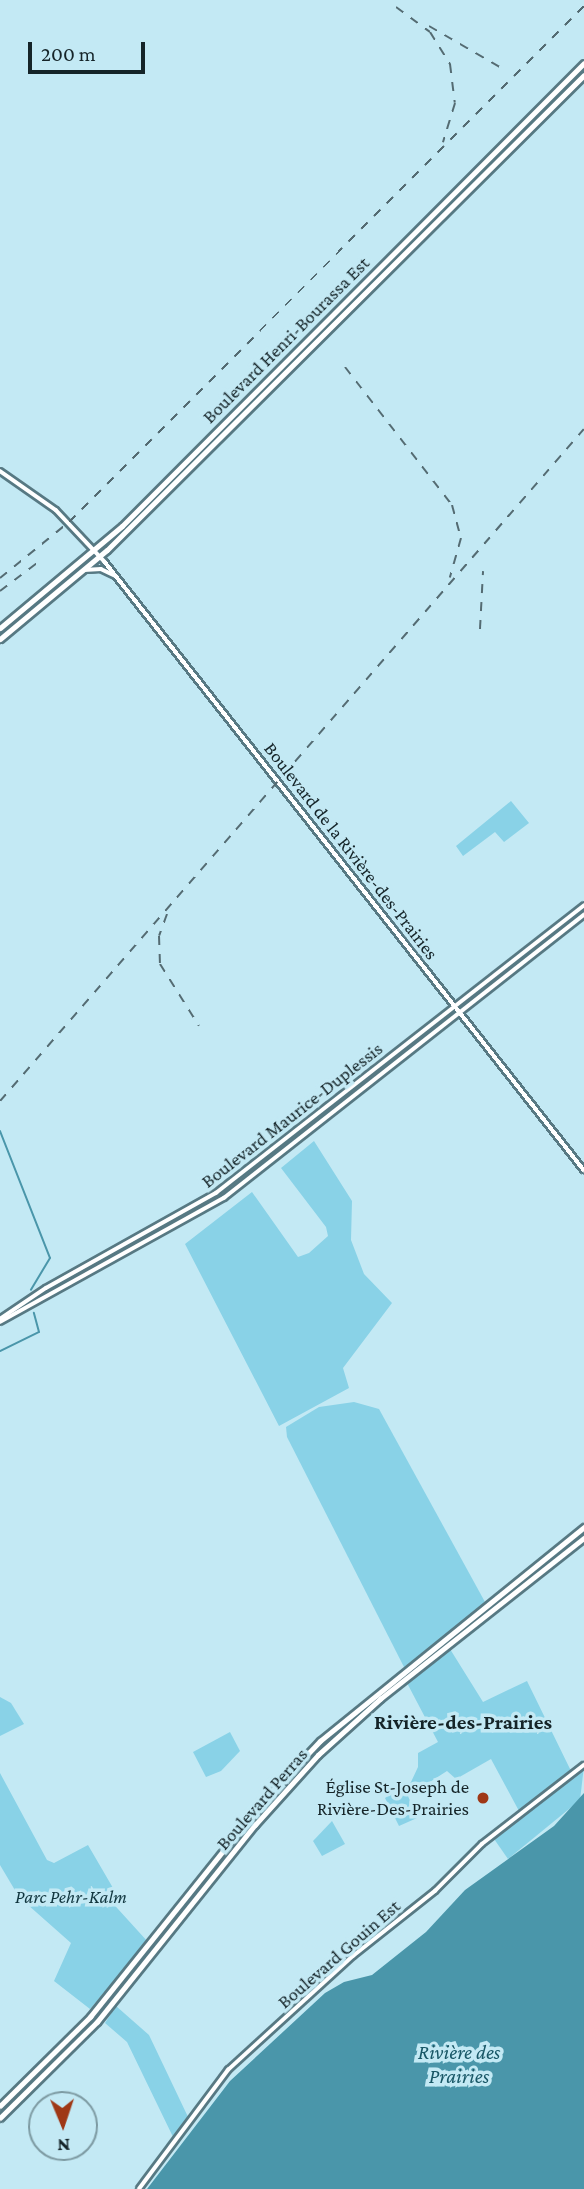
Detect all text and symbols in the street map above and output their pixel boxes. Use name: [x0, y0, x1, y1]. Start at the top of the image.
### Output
scale bar: [32, 28, 149, 72]
text: 200 m: [41, 42, 96, 66]
street label: Boulevard Henri-Bourassa Est: [198, 252, 374, 428]
street label: Boulevard de la Rivière-des-Prairies: [259, 738, 443, 964]
street label: Boulevard Maurice-Duplessis: [197, 1037, 387, 1193]
district label: Rivière-des-Prairies: [374, 1709, 552, 1735]
street label: Boulevard Perras: [212, 1743, 312, 1855]
place label: Église St-Joseph de Rivière-Des-Prairies: [317, 1776, 469, 1820]
marker: Église St-Joseph de Rivière-Des-Prairies: [475, 1790, 491, 1806]
park label: Parc Pehr-Kalm: [15, 1886, 127, 1908]
street label: Boulevard Gouin Est: [273, 1895, 405, 2013]
water label: Rivière des Prairies: [418, 2039, 500, 2089]
north arrow: [28, 2091, 98, 2161]
text: N: [57, 2135, 71, 2156]

